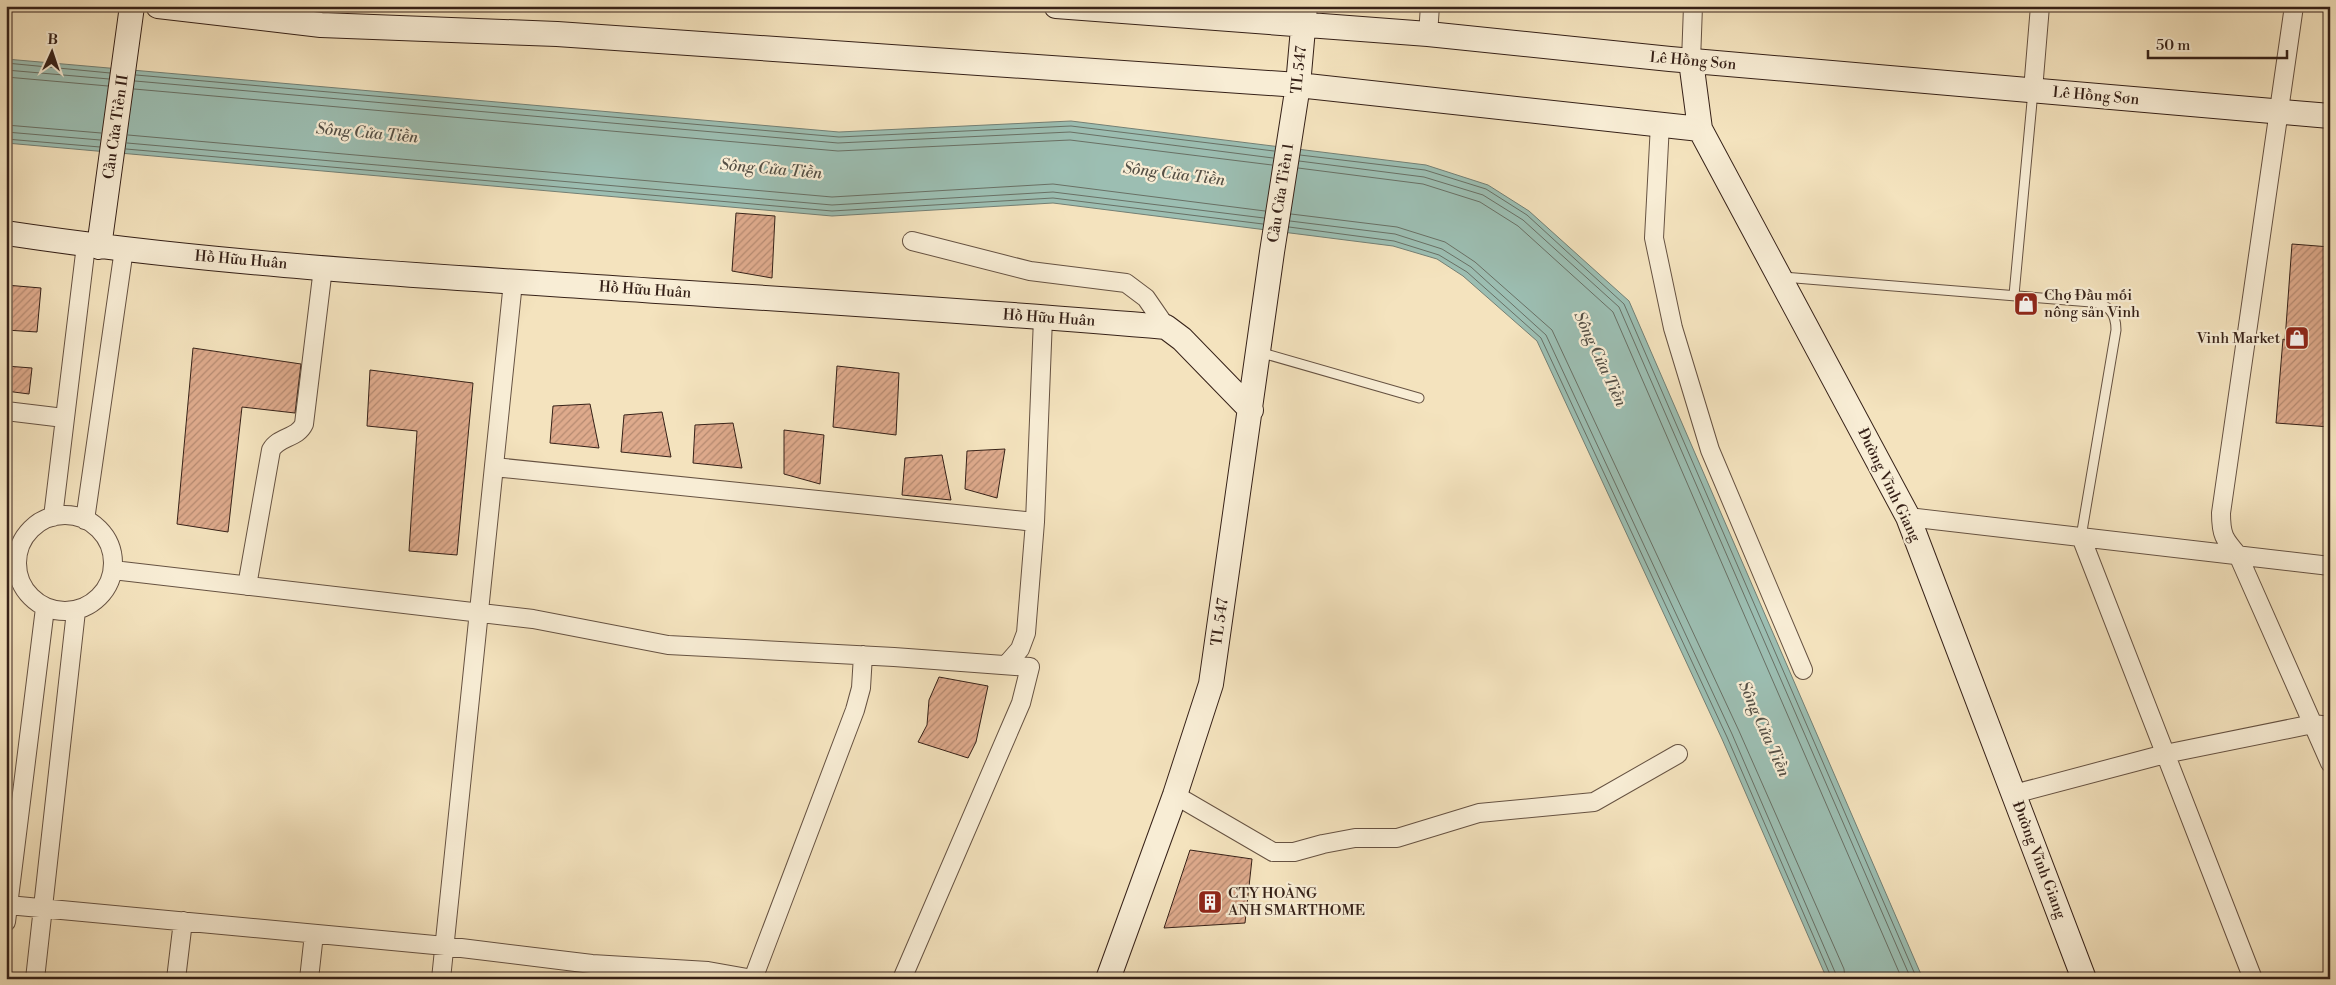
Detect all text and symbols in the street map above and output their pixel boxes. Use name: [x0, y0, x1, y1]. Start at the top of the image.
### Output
north arrow: [28, 28, 78, 78]
scale bar: [2148, 28, 2287, 60]
text: B: [47, 31, 58, 49]
text: 50 m: [2156, 36, 2190, 55]
street label: TL 547: [1287, 45, 1311, 95]
street label: Lê Hồng Sơn: [1649, 48, 1737, 74]
street label: Cầu Cửa Tiền II: [99, 73, 133, 181]
street label: Lê Hồng Sơn: [2052, 83, 2140, 109]
water label: Sông Cửa Tiền: [315, 119, 420, 148]
street label: Cầu Cửa Tiền 1: [1264, 141, 1298, 244]
water label: Sông Cửa Tiền: [719, 155, 824, 184]
water label: Sông Cửa Tiền: [1122, 158, 1227, 190]
street label: Hồ Hữu Huân: [194, 246, 288, 274]
street label: Hồ Hữu Huân: [598, 277, 692, 303]
place label: Chợ Đầu mối nông sản Vinh: [2044, 286, 2140, 322]
shop icon: Chợ Đầu mối nông sản Vinh: [2013, 291, 2039, 317]
street label: Hồ Hữu Huân: [1002, 305, 1096, 331]
water label: Sông Cửa Tiền: [1569, 308, 1631, 411]
shop icon: Vinh Market: [2284, 325, 2310, 351]
place label: Vinh Market: [2195, 329, 2281, 348]
street label: Đường Vĩnh Giang: [1853, 425, 1925, 545]
street label: TL 547: [1207, 596, 1233, 647]
water label: Sông Cửa Tiền: [1734, 678, 1794, 781]
street label: Đường Vĩnh Giang: [2008, 798, 2070, 922]
place label: CTY HOÀNG ANH SMARTHOME: [1227, 883, 1365, 920]
building icon: CTY HOÀNG ANH SMARTHOME: [1197, 889, 1223, 915]

